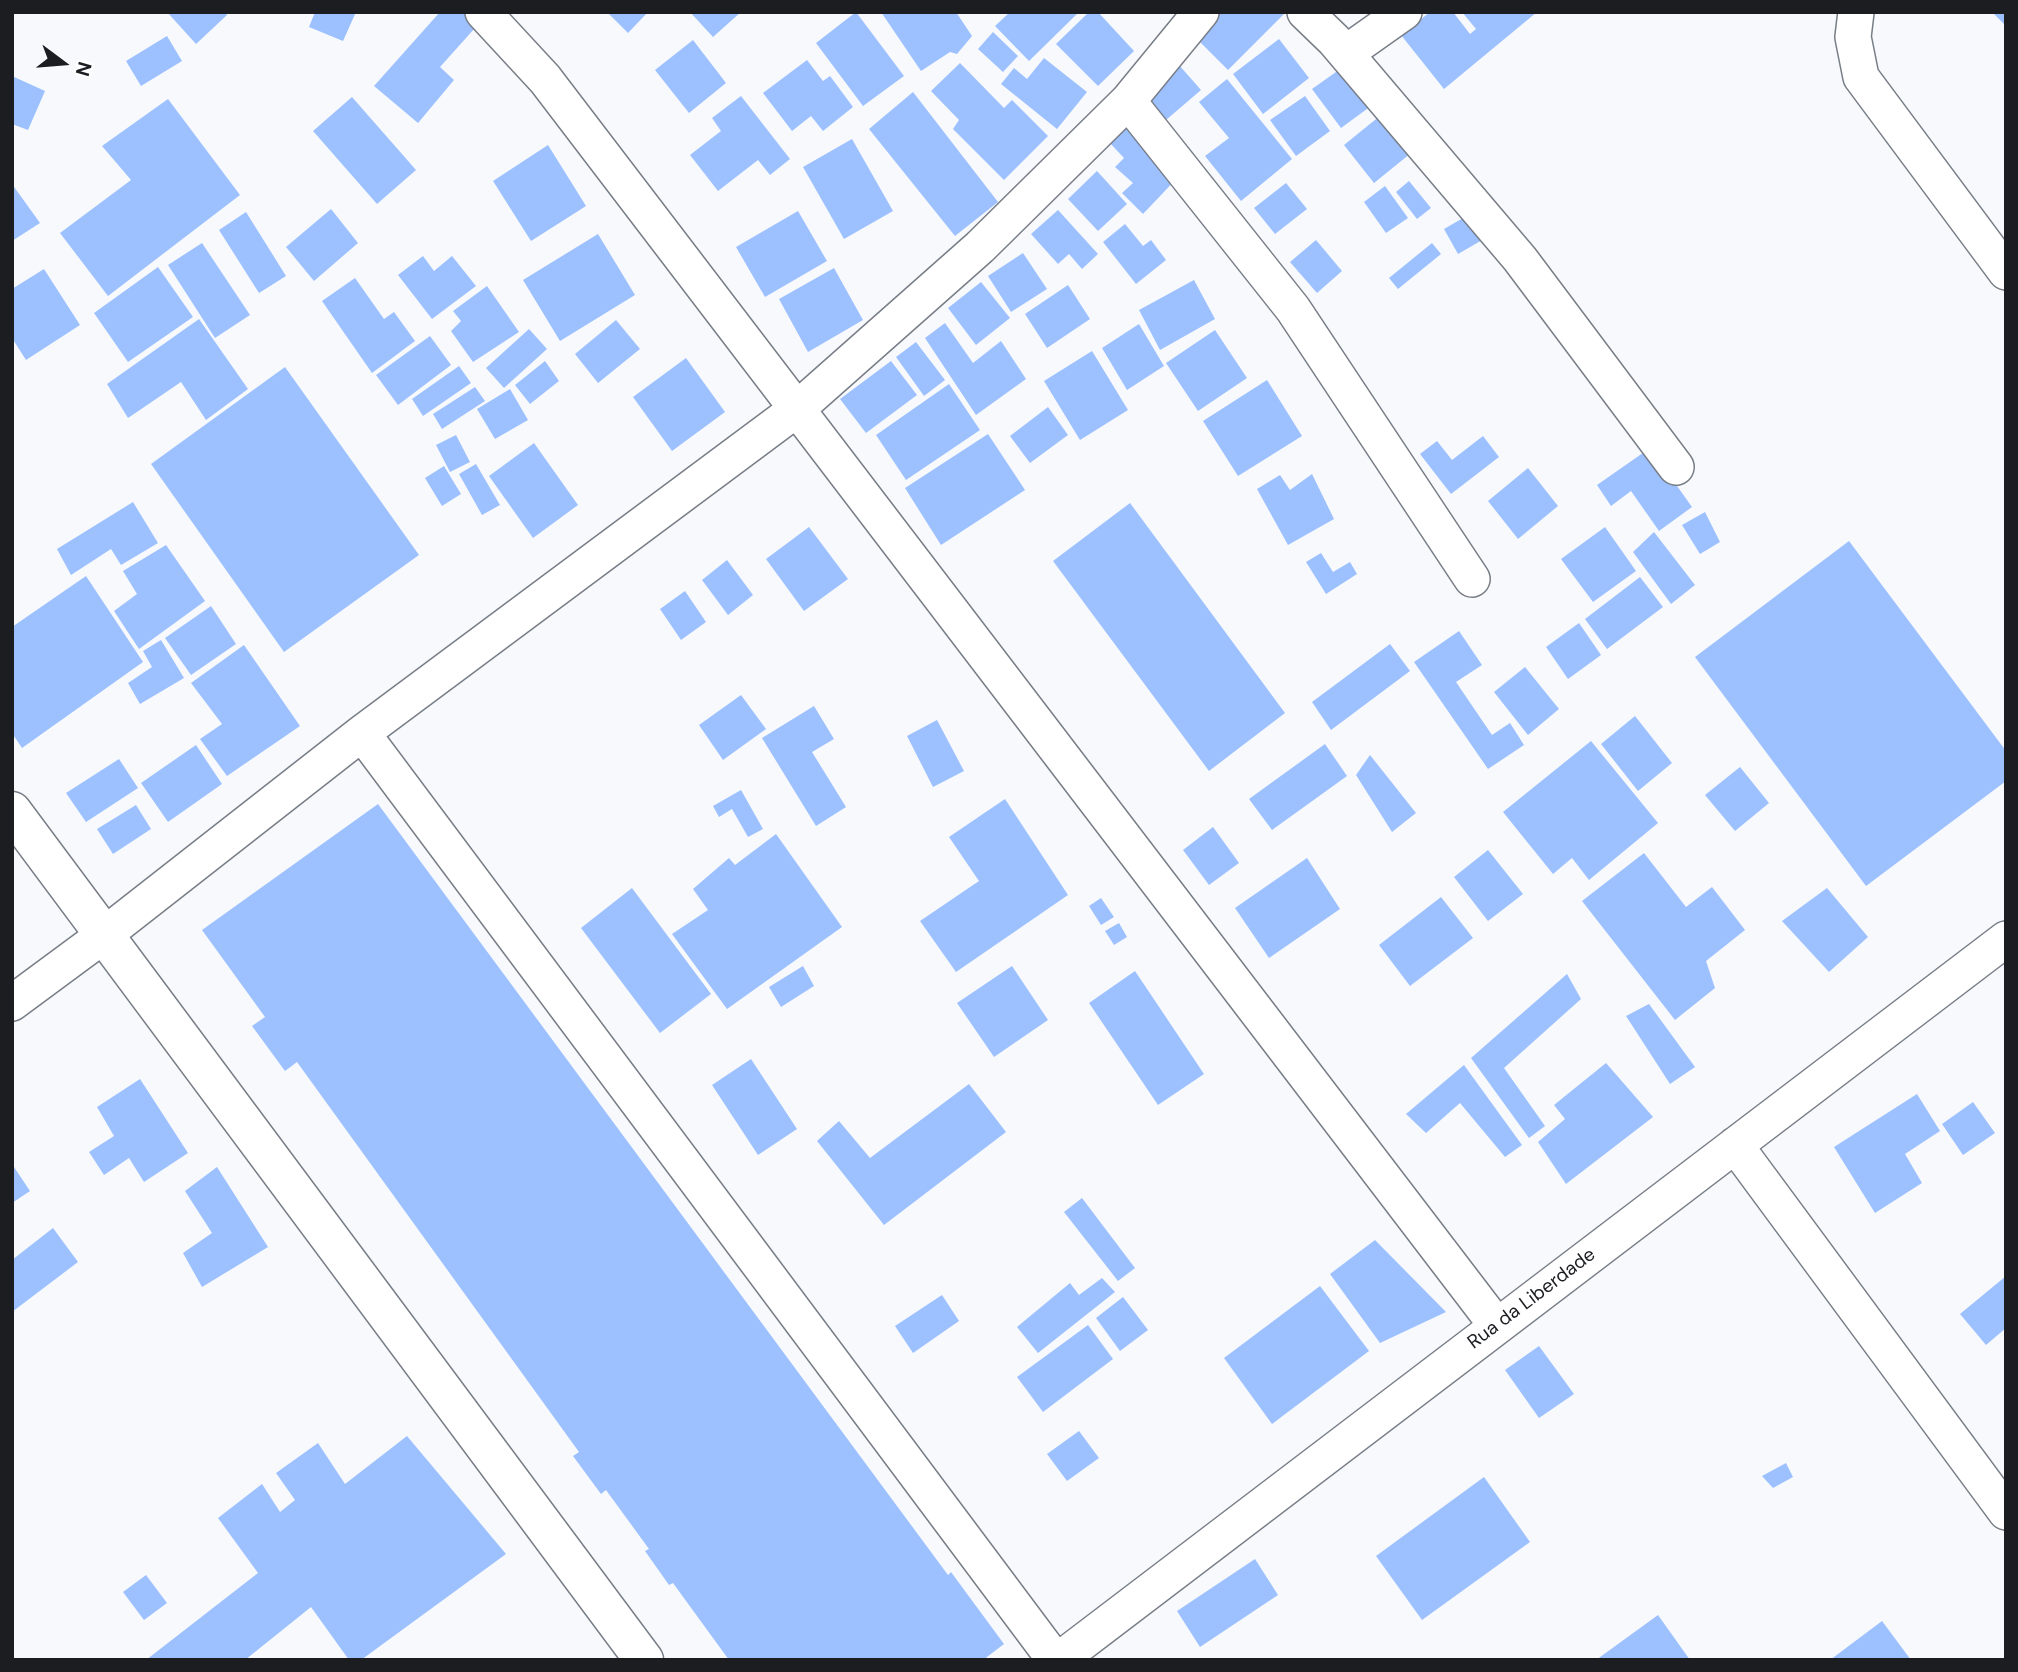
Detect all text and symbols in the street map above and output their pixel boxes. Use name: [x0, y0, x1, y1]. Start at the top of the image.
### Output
north arrow: [28, 28, 98, 98]
text: N: [70, 59, 98, 79]
street label: Rua da Liberdade: [1464, 1244, 1600, 1354]

